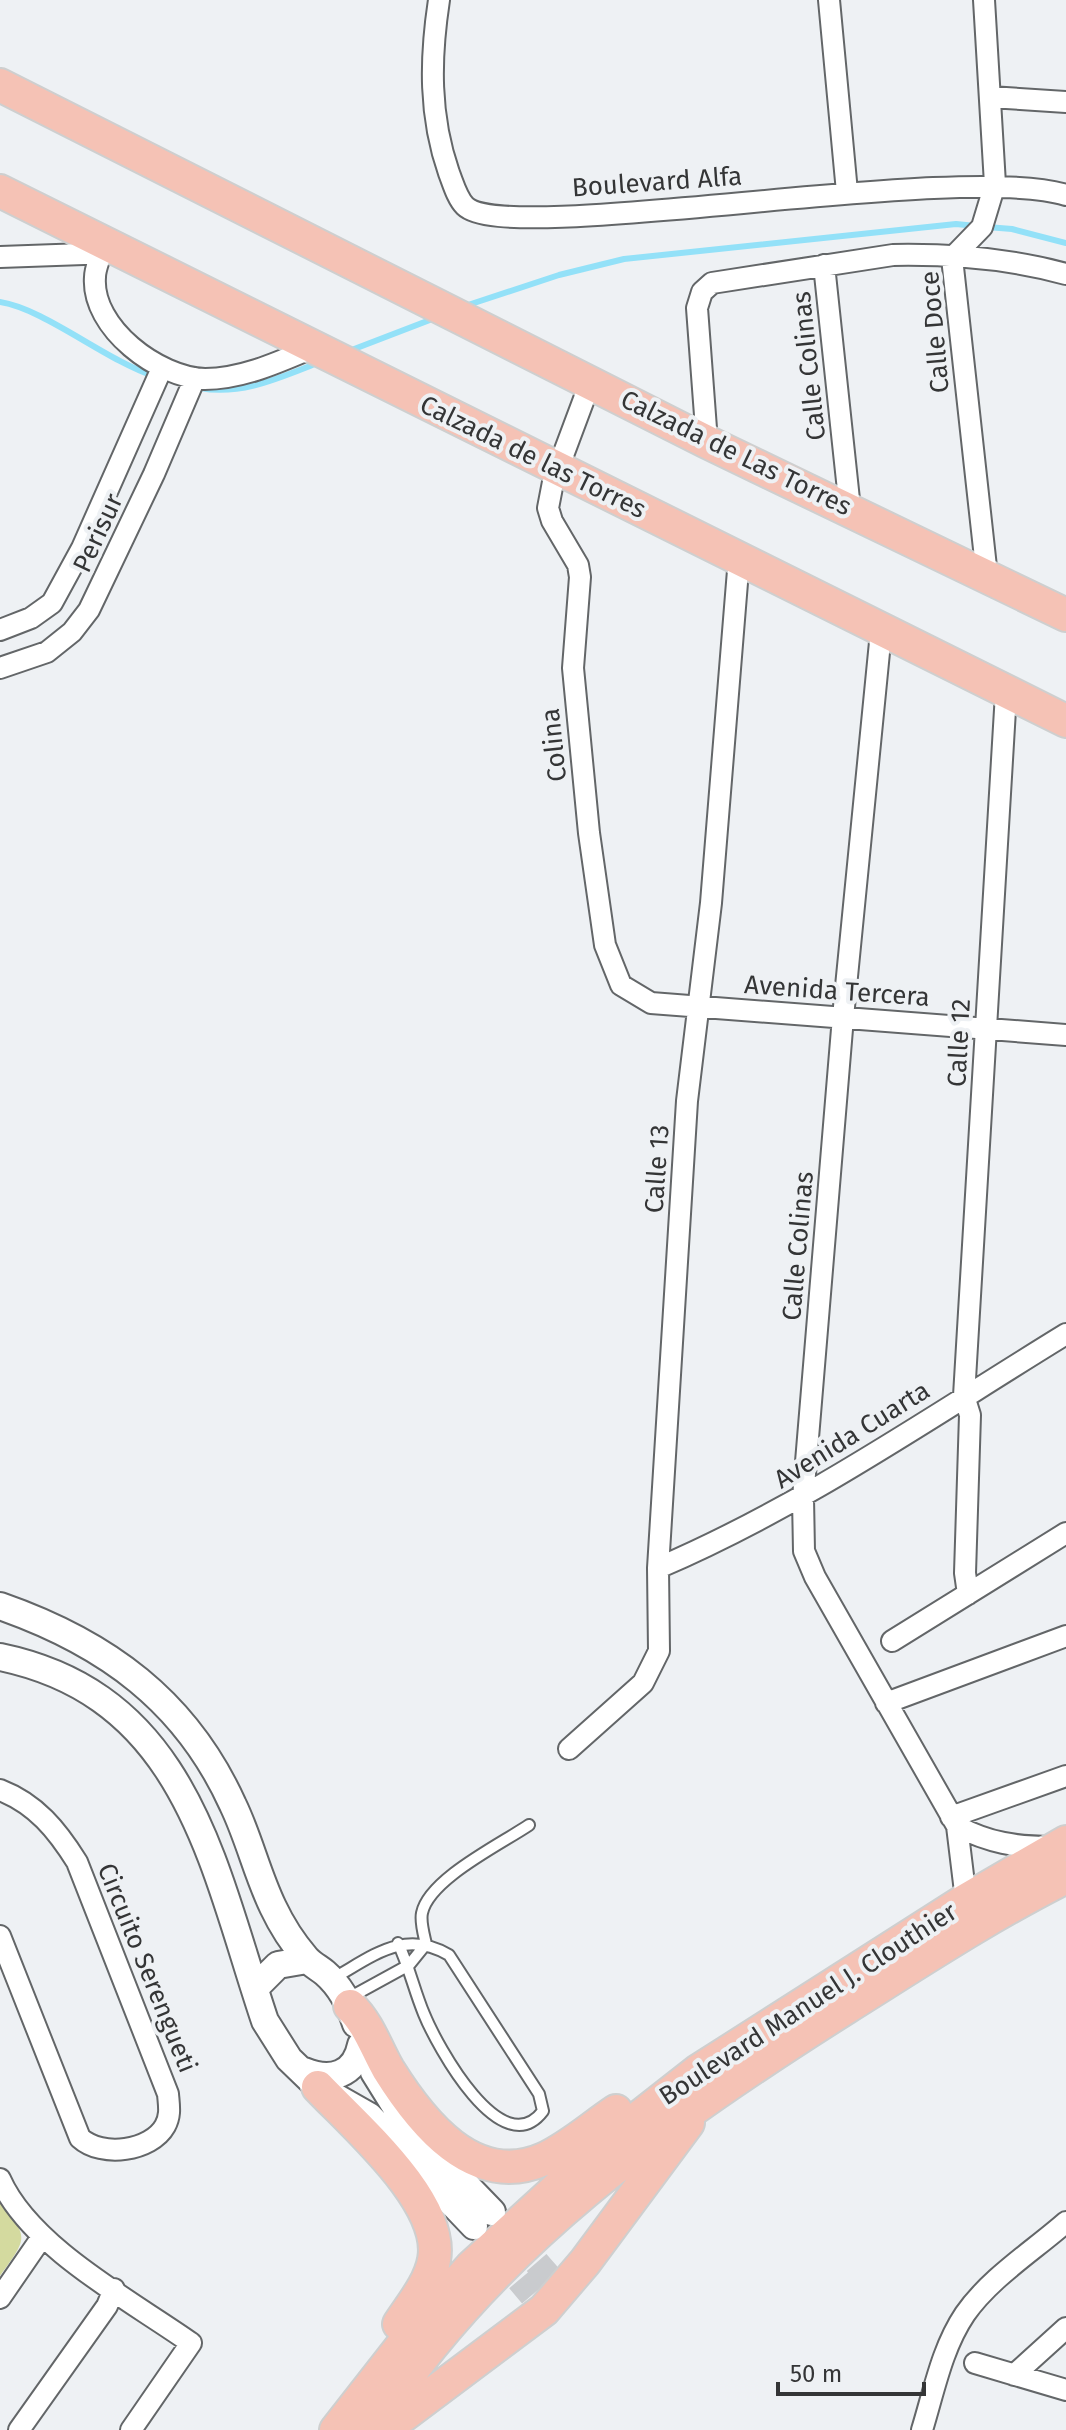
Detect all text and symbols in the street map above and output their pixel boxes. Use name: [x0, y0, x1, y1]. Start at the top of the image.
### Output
street label: Boulevard Alfa: [571, 161, 743, 203]
street label: Calle Doce: [914, 270, 956, 394]
street label: Calle Colinas: [786, 290, 832, 442]
street label: Calzada de Las Torres: [616, 384, 856, 522]
street label: Calzada de las Torres: [415, 389, 651, 525]
street label: Perisur: [66, 489, 130, 577]
street label: Colina: [535, 707, 573, 783]
street label: Avenida Tercera: [743, 969, 931, 1013]
street label: Calle 12: [941, 998, 977, 1088]
street label: Calle 13: [638, 1124, 676, 1214]
street label: Calle Colinas: [776, 1170, 820, 1322]
street label: Avenida Cuarta: [768, 1375, 936, 1495]
street label: Circuito Serengueti: [91, 1859, 203, 2077]
street label: Boulevard Manuel J. Clouthier: [653, 1896, 963, 2112]
scale bar: [778, 2346, 924, 2396]
text: 50 m: [790, 2360, 842, 2388]

